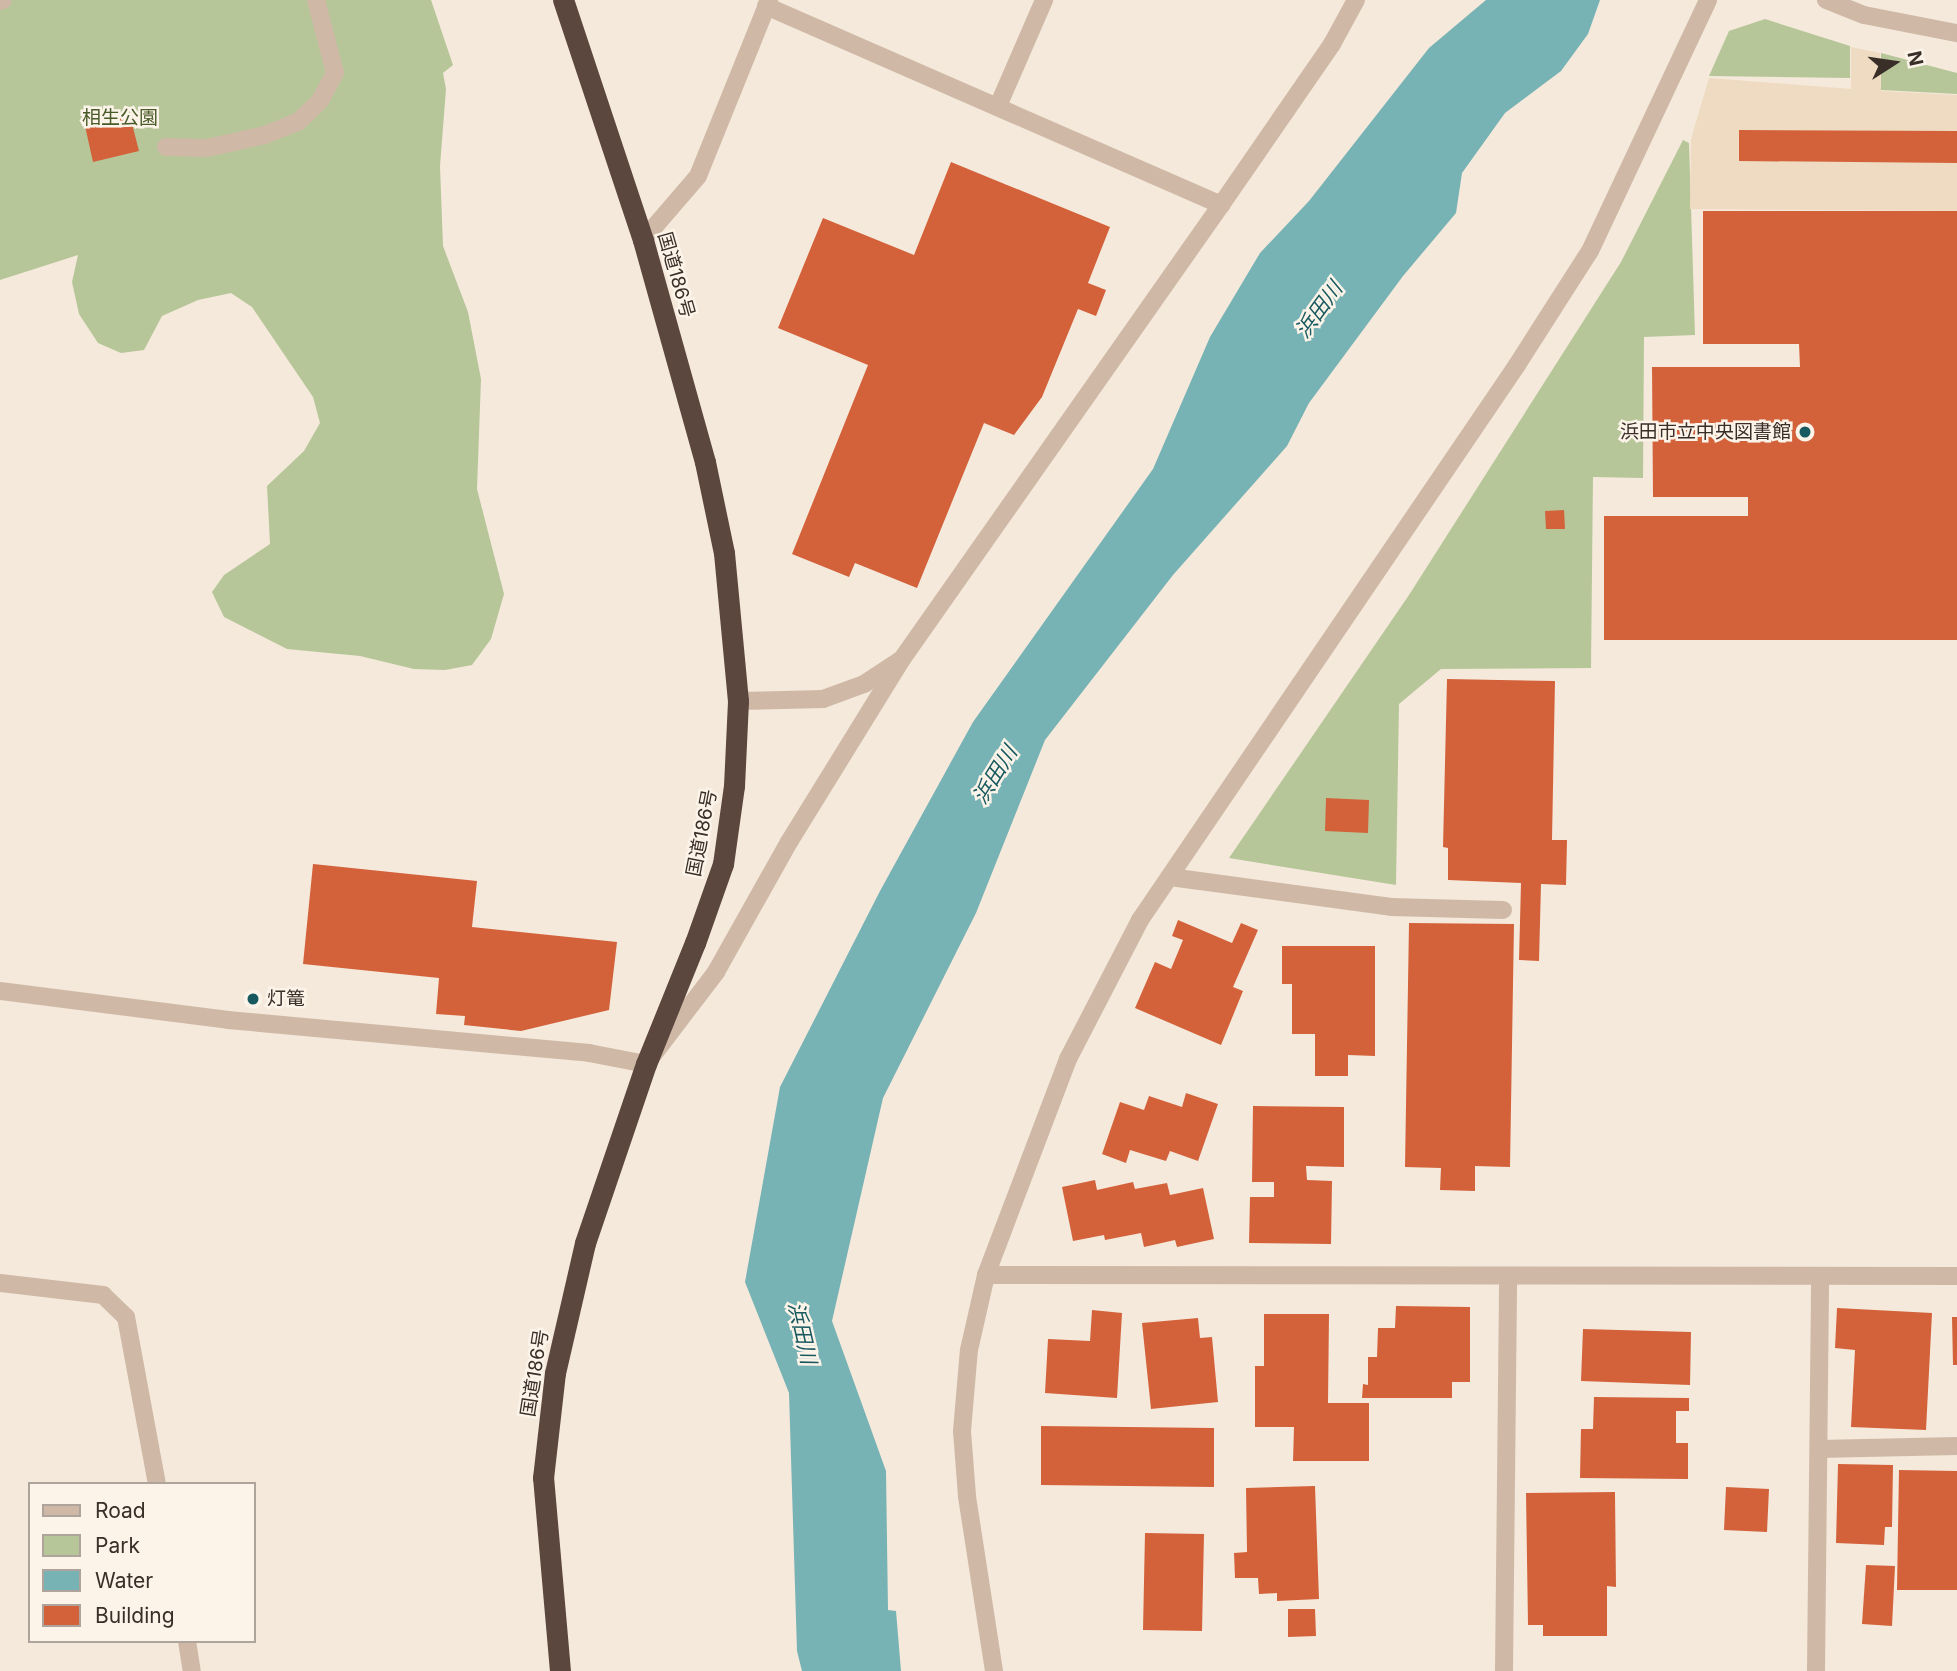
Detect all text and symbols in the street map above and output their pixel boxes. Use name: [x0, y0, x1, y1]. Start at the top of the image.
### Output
north arrow: [1859, 28, 1929, 98]
text: N: [1902, 49, 1928, 68]
park label: 相生公園: [82, 107, 158, 129]
street label: 国道186号: [653, 229, 699, 321]
water label: 浜田川: [1290, 277, 1348, 343]
place label: 浜田市立中央図書館: [1620, 421, 1791, 443]
marker: 浜田市立中央図書館: [1797, 424, 1813, 440]
water label: 浜田川: [968, 742, 1022, 808]
street label: 国道186号: [682, 788, 722, 878]
place label: 灯篭: [267, 988, 305, 1010]
marker: 灯篭: [245, 991, 261, 1007]
water label: 浜田川: [783, 1299, 821, 1367]
street label: 国道186号: [517, 1328, 553, 1418]
legend: [28, 1482, 256, 1643]
text: Road: [95, 1498, 146, 1523]
text: Park: [95, 1533, 140, 1558]
text: Water: [95, 1568, 153, 1593]
text: Building: [95, 1603, 175, 1628]

